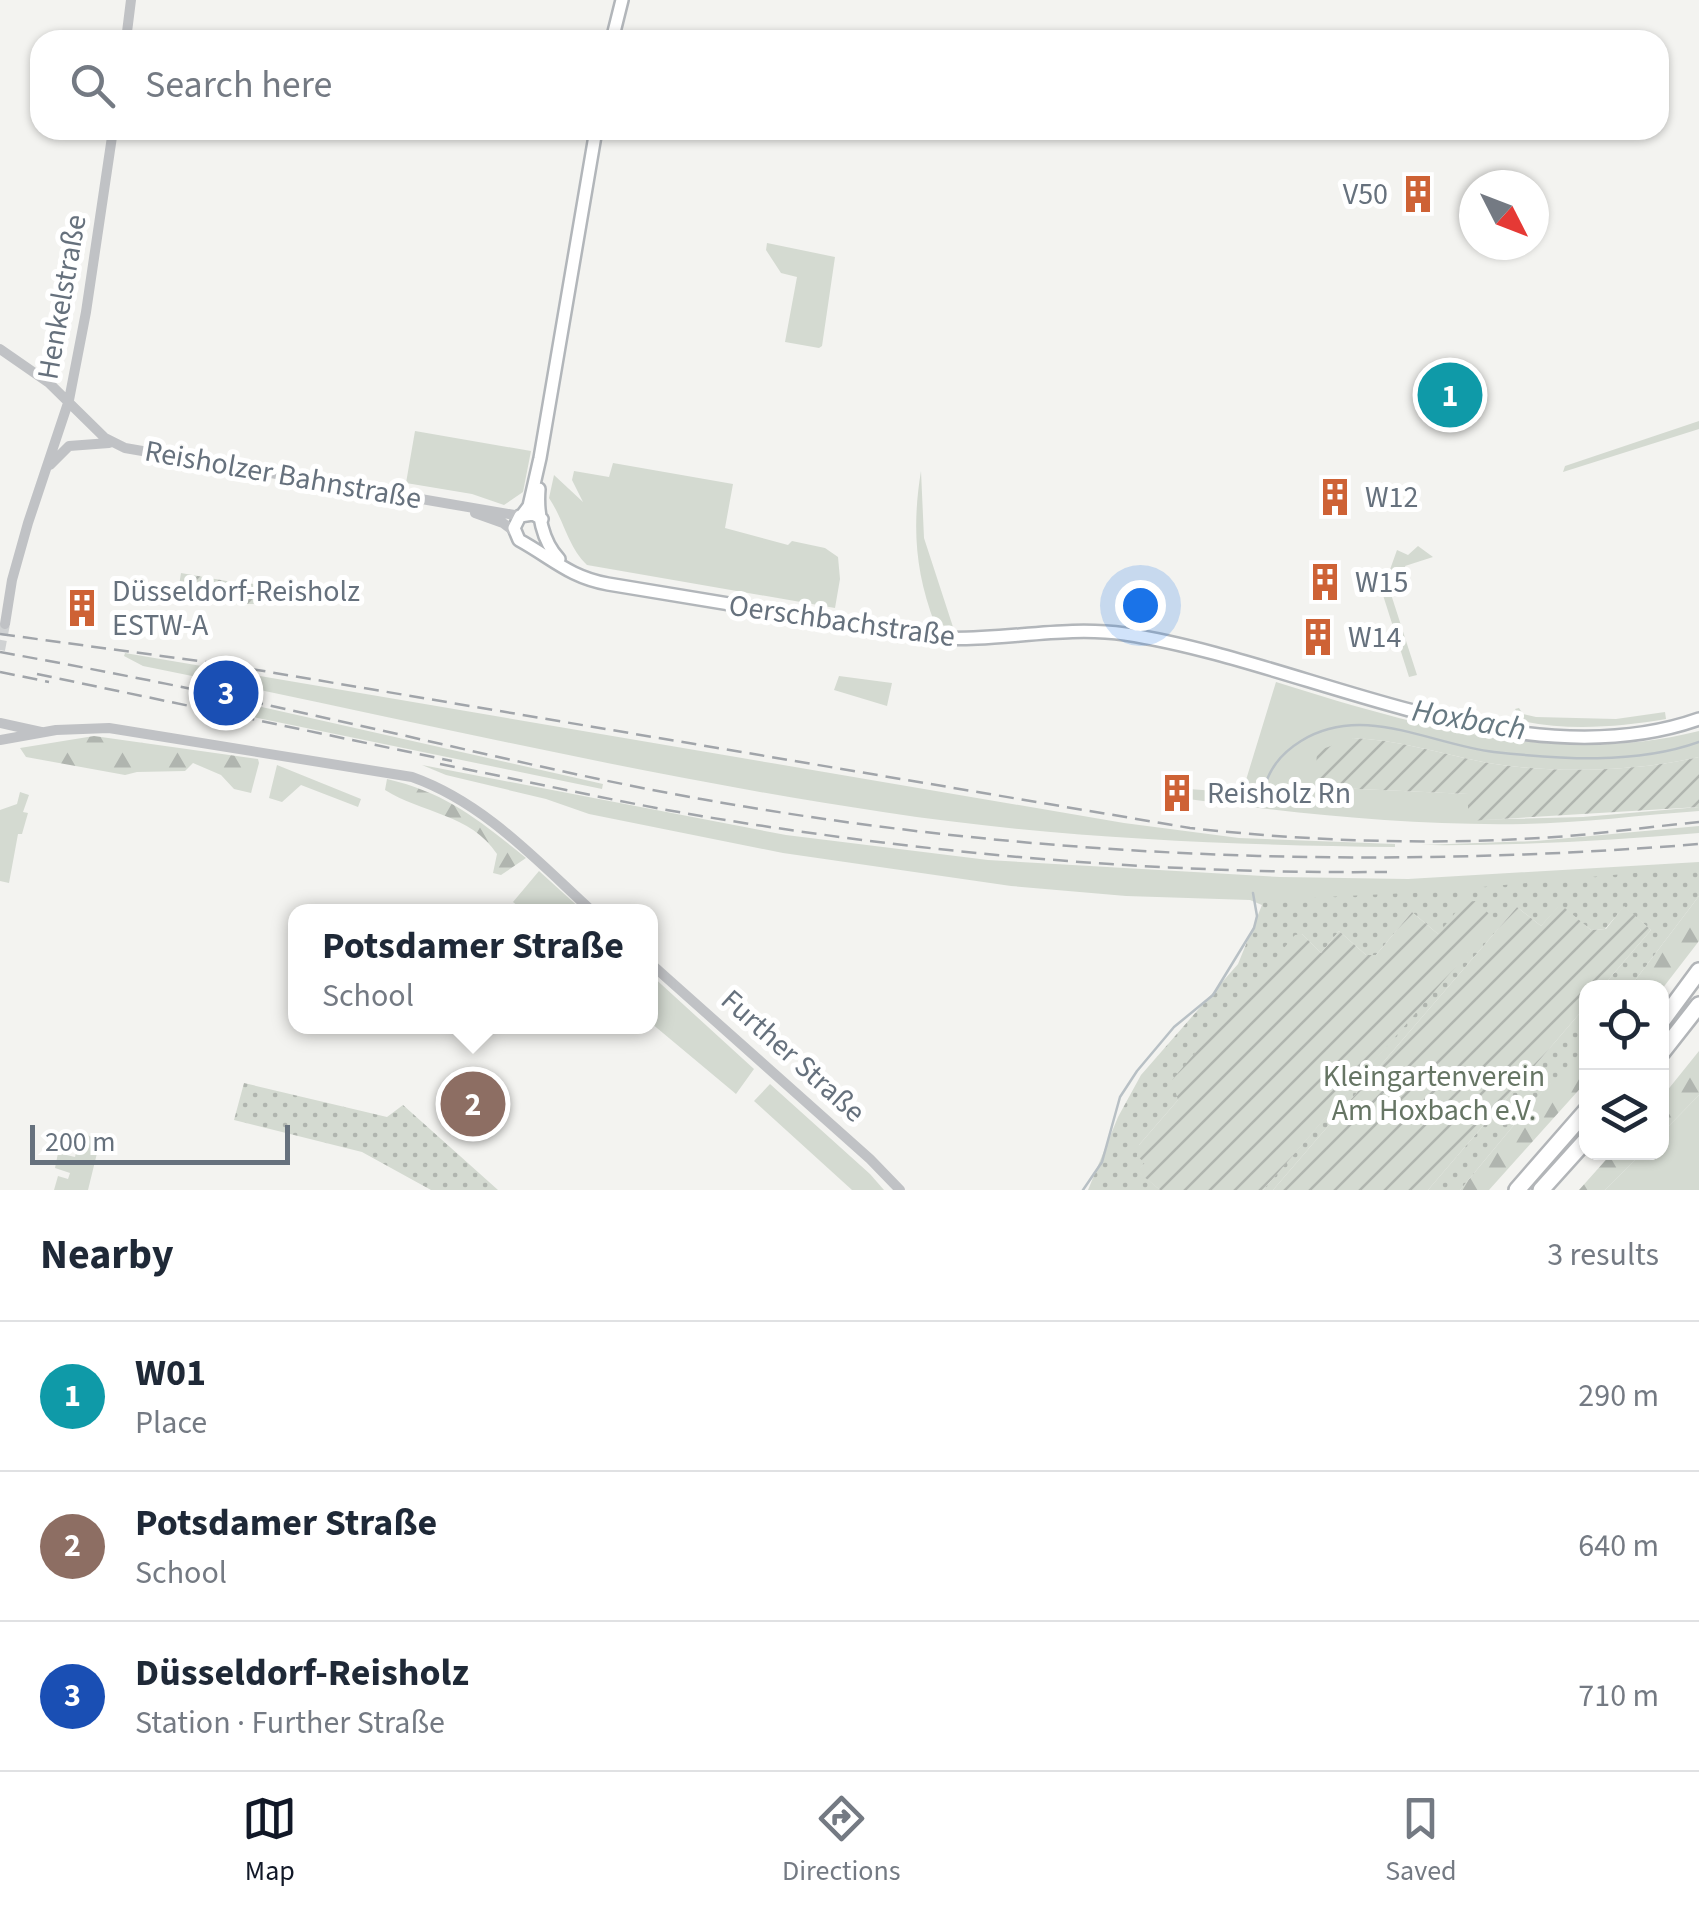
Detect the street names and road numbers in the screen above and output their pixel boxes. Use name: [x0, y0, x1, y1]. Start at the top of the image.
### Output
street label: Henkelstraße: [26, 211, 98, 383]
street label: Reisholzer Bahnstraße: [141, 430, 425, 520]
street label: Oerschbachstraße: [726, 584, 958, 658]
street label: Further Straße: [711, 979, 875, 1133]

